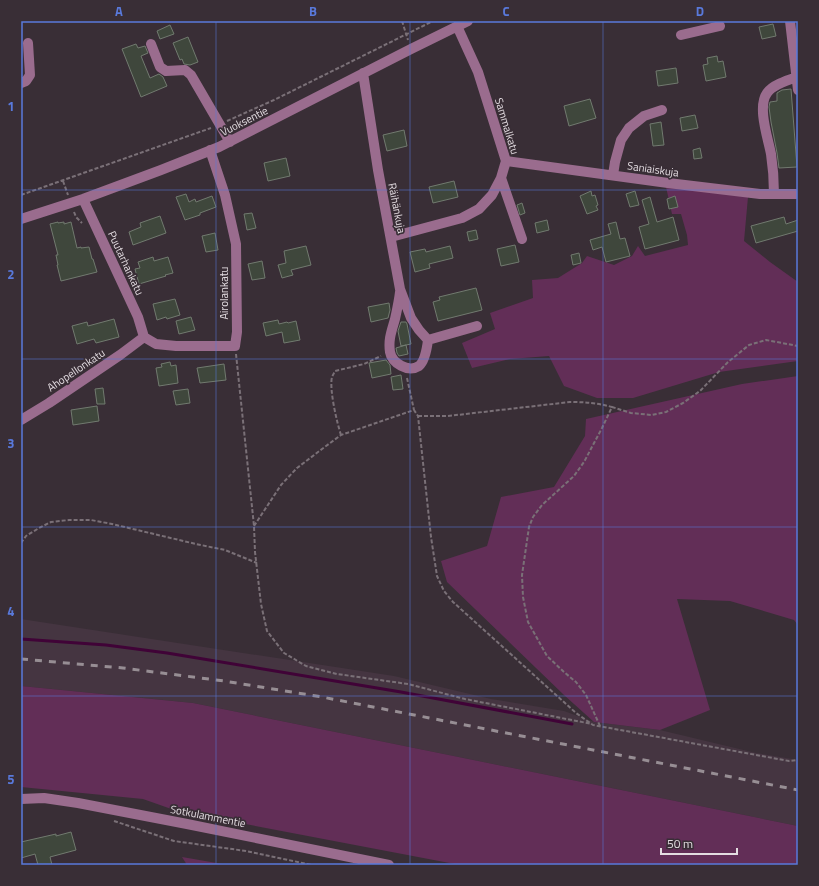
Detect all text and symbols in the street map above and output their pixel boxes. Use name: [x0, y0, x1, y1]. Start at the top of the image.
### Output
text: A: [115, 1, 123, 21]
text: B: [309, 1, 317, 21]
text: C: [502, 1, 510, 21]
text: D: [696, 1, 704, 21]
text: 1: [7, 96, 15, 116]
street label: Sammalkatu: [491, 96, 523, 156]
street label: Vuoksentie: [217, 102, 271, 140]
street label: Saniaiskuja: [626, 157, 680, 181]
street label: Räihänkuja: [384, 181, 410, 235]
street label: Puutarhankatu: [104, 228, 148, 298]
text: 2: [7, 264, 15, 284]
street label: Airolankatu: [216, 266, 232, 319]
street label: Ahopellonkatu: [44, 345, 108, 395]
text: 3: [7, 433, 15, 453]
text: 4: [7, 601, 15, 621]
text: 5: [7, 769, 15, 789]
street label: Sotkulammentie: [169, 801, 247, 831]
scale bar: [661, 830, 737, 856]
text: 50 m: [667, 834, 693, 853]

